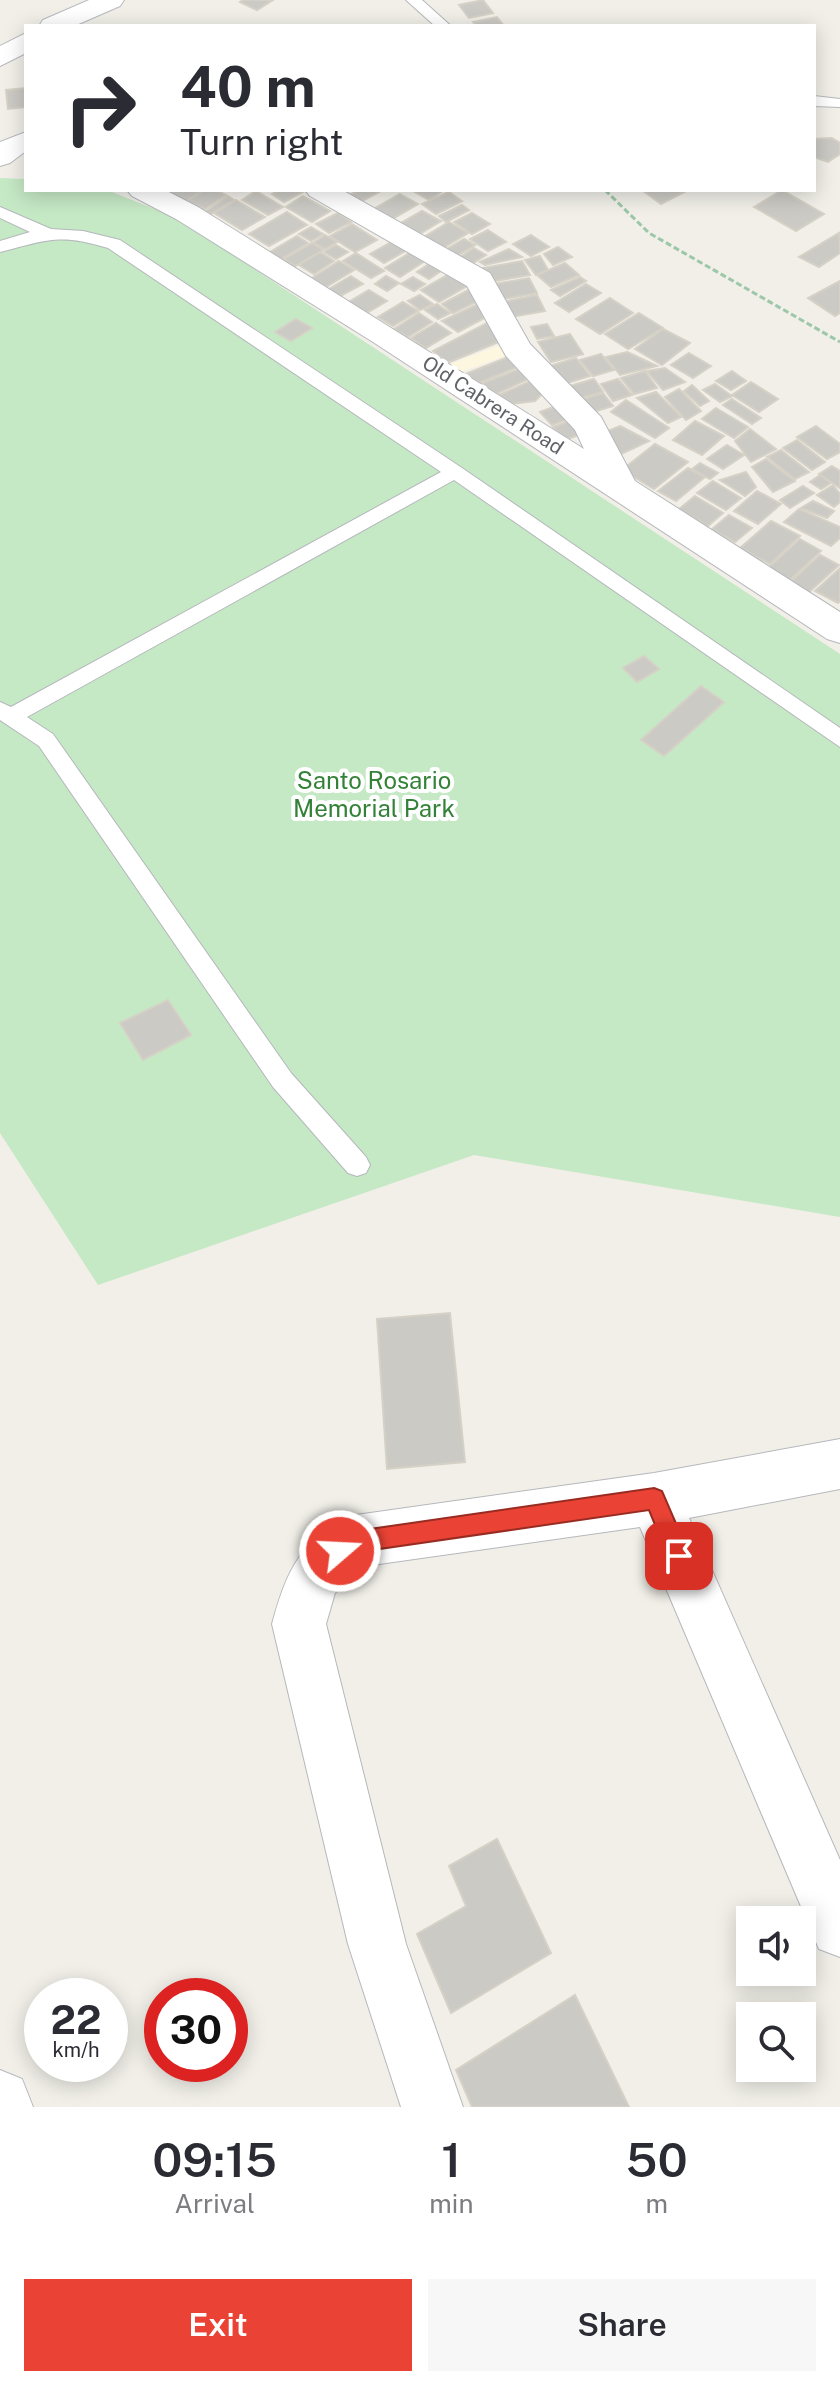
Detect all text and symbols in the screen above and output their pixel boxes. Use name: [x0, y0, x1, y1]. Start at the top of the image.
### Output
text: 40 m: [180, 54, 316, 120]
icon: right: [48, 56, 152, 160]
text: Turn right: [180, 121, 343, 163]
street label: Old Cabrera Road: [418, 350, 568, 460]
park label: Santo Rosario Memorial Park: [293, 766, 455, 822]
position arrow: [298, 1509, 382, 1593]
pin: [645, 1522, 713, 1590]
icon: arrive: [657, 1534, 701, 1578]
map controls: [736, 1906, 816, 2082]
button: sound: [736, 1906, 816, 1986]
speed limit sign: 30: [144, 1978, 248, 2082]
text: 22: [51, 1996, 101, 2043]
button: search: [736, 2002, 816, 2082]
text: km/h: [52, 2038, 100, 2062]
text: 09:15: [152, 2131, 277, 2188]
text: 1: [441, 2131, 461, 2188]
text: 50: [626, 2131, 688, 2188]
text: Arrival: [174, 2188, 255, 2219]
text: min: [429, 2188, 473, 2219]
text: m: [645, 2188, 668, 2219]
button: Exit: [24, 2279, 412, 2371]
button: Share: [428, 2279, 816, 2371]

